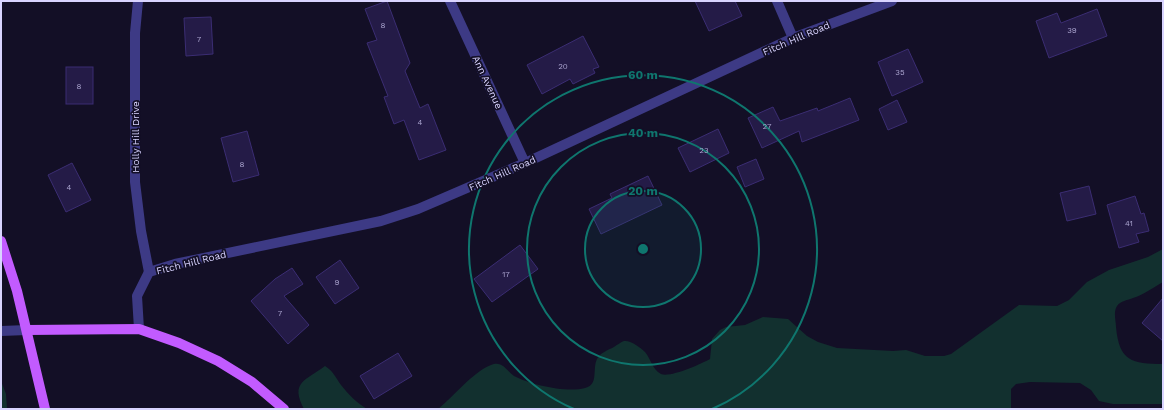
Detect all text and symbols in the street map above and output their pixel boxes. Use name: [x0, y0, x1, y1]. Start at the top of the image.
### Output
street label: Fitch Hill Road: [761, 19, 831, 58]
house number: 8: [381, 21, 386, 30]
house number: 39: [1067, 26, 1077, 35]
house number: 7: [197, 35, 202, 44]
street label: Ann Avenue: [470, 54, 505, 111]
house number: 20: [558, 62, 568, 71]
text: 60 m: [628, 68, 658, 82]
house number: 35: [895, 68, 905, 77]
house number: 8: [77, 82, 82, 91]
street label: Holly Hill Drive: [130, 101, 141, 173]
house number: 4: [418, 118, 423, 127]
house number: 27: [763, 122, 772, 131]
text: 40 m: [628, 126, 658, 140]
house number: 23: [699, 146, 709, 155]
street label: Fitch Hill Road: [467, 154, 537, 193]
house number: 8: [240, 160, 245, 169]
house number: 4: [67, 183, 72, 192]
text: 20 m: [628, 184, 658, 198]
house number: 41: [1125, 219, 1133, 228]
centre of rings: [636, 242, 650, 256]
street label: Fitch Hill Road: [155, 248, 227, 277]
house number: 17: [502, 270, 510, 279]
house number: 9: [335, 278, 340, 287]
house number: 7: [278, 309, 283, 318]

